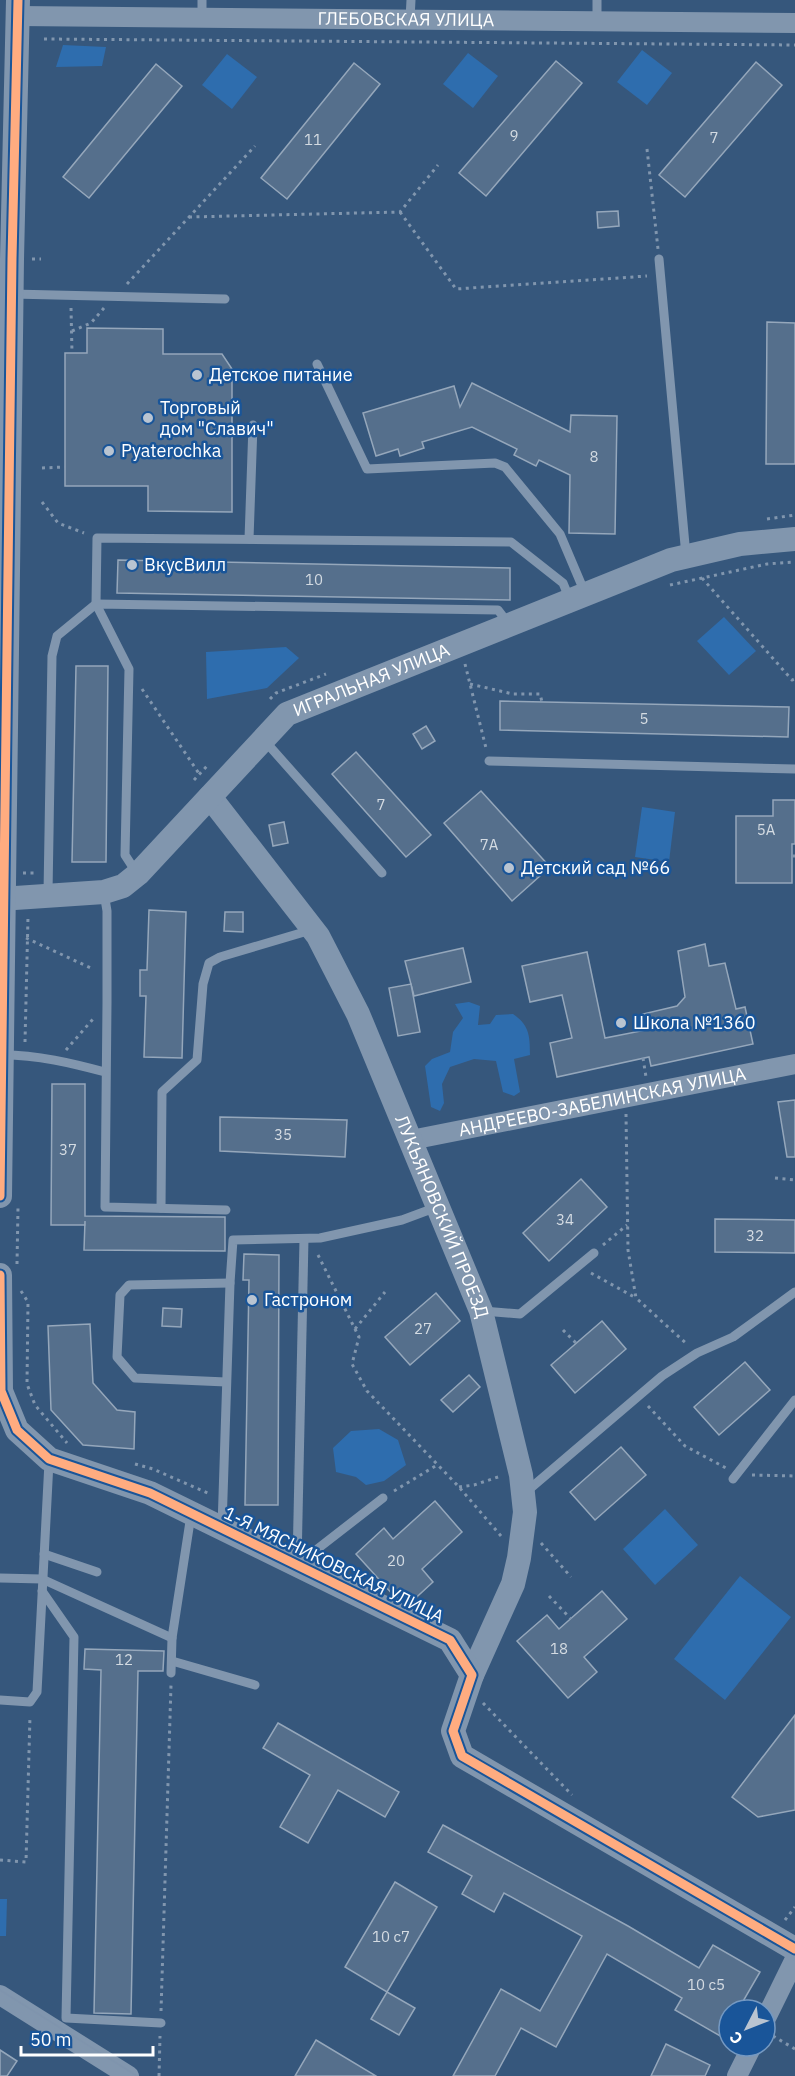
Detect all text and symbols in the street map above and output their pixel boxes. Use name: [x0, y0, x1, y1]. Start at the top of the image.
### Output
street label: ГЛЕБОВСКАЯ УЛИЦА: [318, 7, 495, 31]
house number: 9: [509, 126, 519, 145]
house number: 7: [709, 128, 719, 147]
house number: 11: [304, 130, 322, 149]
place label: Детское питание: [209, 363, 353, 386]
marker: Детское питание: [190, 368, 204, 382]
place label: Торговый дом "Славич": [160, 396, 274, 440]
marker: Торговый дом "Славич": [141, 411, 155, 425]
place label: Pyaterochka: [121, 439, 222, 462]
marker: Pyaterochka: [102, 444, 116, 458]
house number: 8: [589, 447, 599, 466]
place label: ВкусВилл: [144, 553, 226, 576]
marker: ВкусВилл: [125, 558, 139, 572]
house number: 10: [305, 570, 323, 589]
street label: ИГРАЛЬНАЯ УЛИЦА: [290, 638, 453, 721]
house number: 5: [639, 709, 649, 728]
house number: 7: [376, 795, 386, 814]
house number: 5А: [757, 820, 776, 839]
house number: 7А: [480, 835, 499, 854]
place label: Детский сад №66: [521, 856, 670, 879]
marker: Детский сад №66: [502, 861, 516, 875]
place label: Школа №1360: [633, 1011, 756, 1034]
marker: Школа №1360: [614, 1016, 628, 1030]
street label: АНДРЕЕВО-ЗАБЕЛИНСКАЯ УЛИЦА: [457, 1062, 748, 1141]
street label: ЛУКЬЯНОВСКИЙ ПРОЕЗД: [390, 1111, 494, 1320]
house number: 35: [274, 1125, 292, 1144]
house number: 37: [59, 1140, 77, 1159]
house number: 34: [556, 1210, 574, 1229]
house number: 32: [746, 1226, 764, 1245]
place label: Гастроном: [264, 1288, 352, 1311]
marker: Гастроном: [245, 1293, 259, 1307]
house number: 27: [414, 1319, 432, 1338]
street label: 1-Я МЯСНИКОВСКАЯ УЛИЦА: [220, 1501, 448, 1628]
house number: 20: [387, 1551, 405, 1570]
house number: 18: [550, 1639, 568, 1658]
house number: 12: [115, 1650, 133, 1669]
house number: 10 c7: [372, 1927, 410, 1946]
house number: 10 с5: [687, 1975, 725, 1994]
north arrow: [717, 1998, 777, 2058]
scale bar: [21, 2019, 153, 2057]
text: С: [725, 2027, 747, 2049]
text: 50 m: [30, 2028, 72, 2051]

